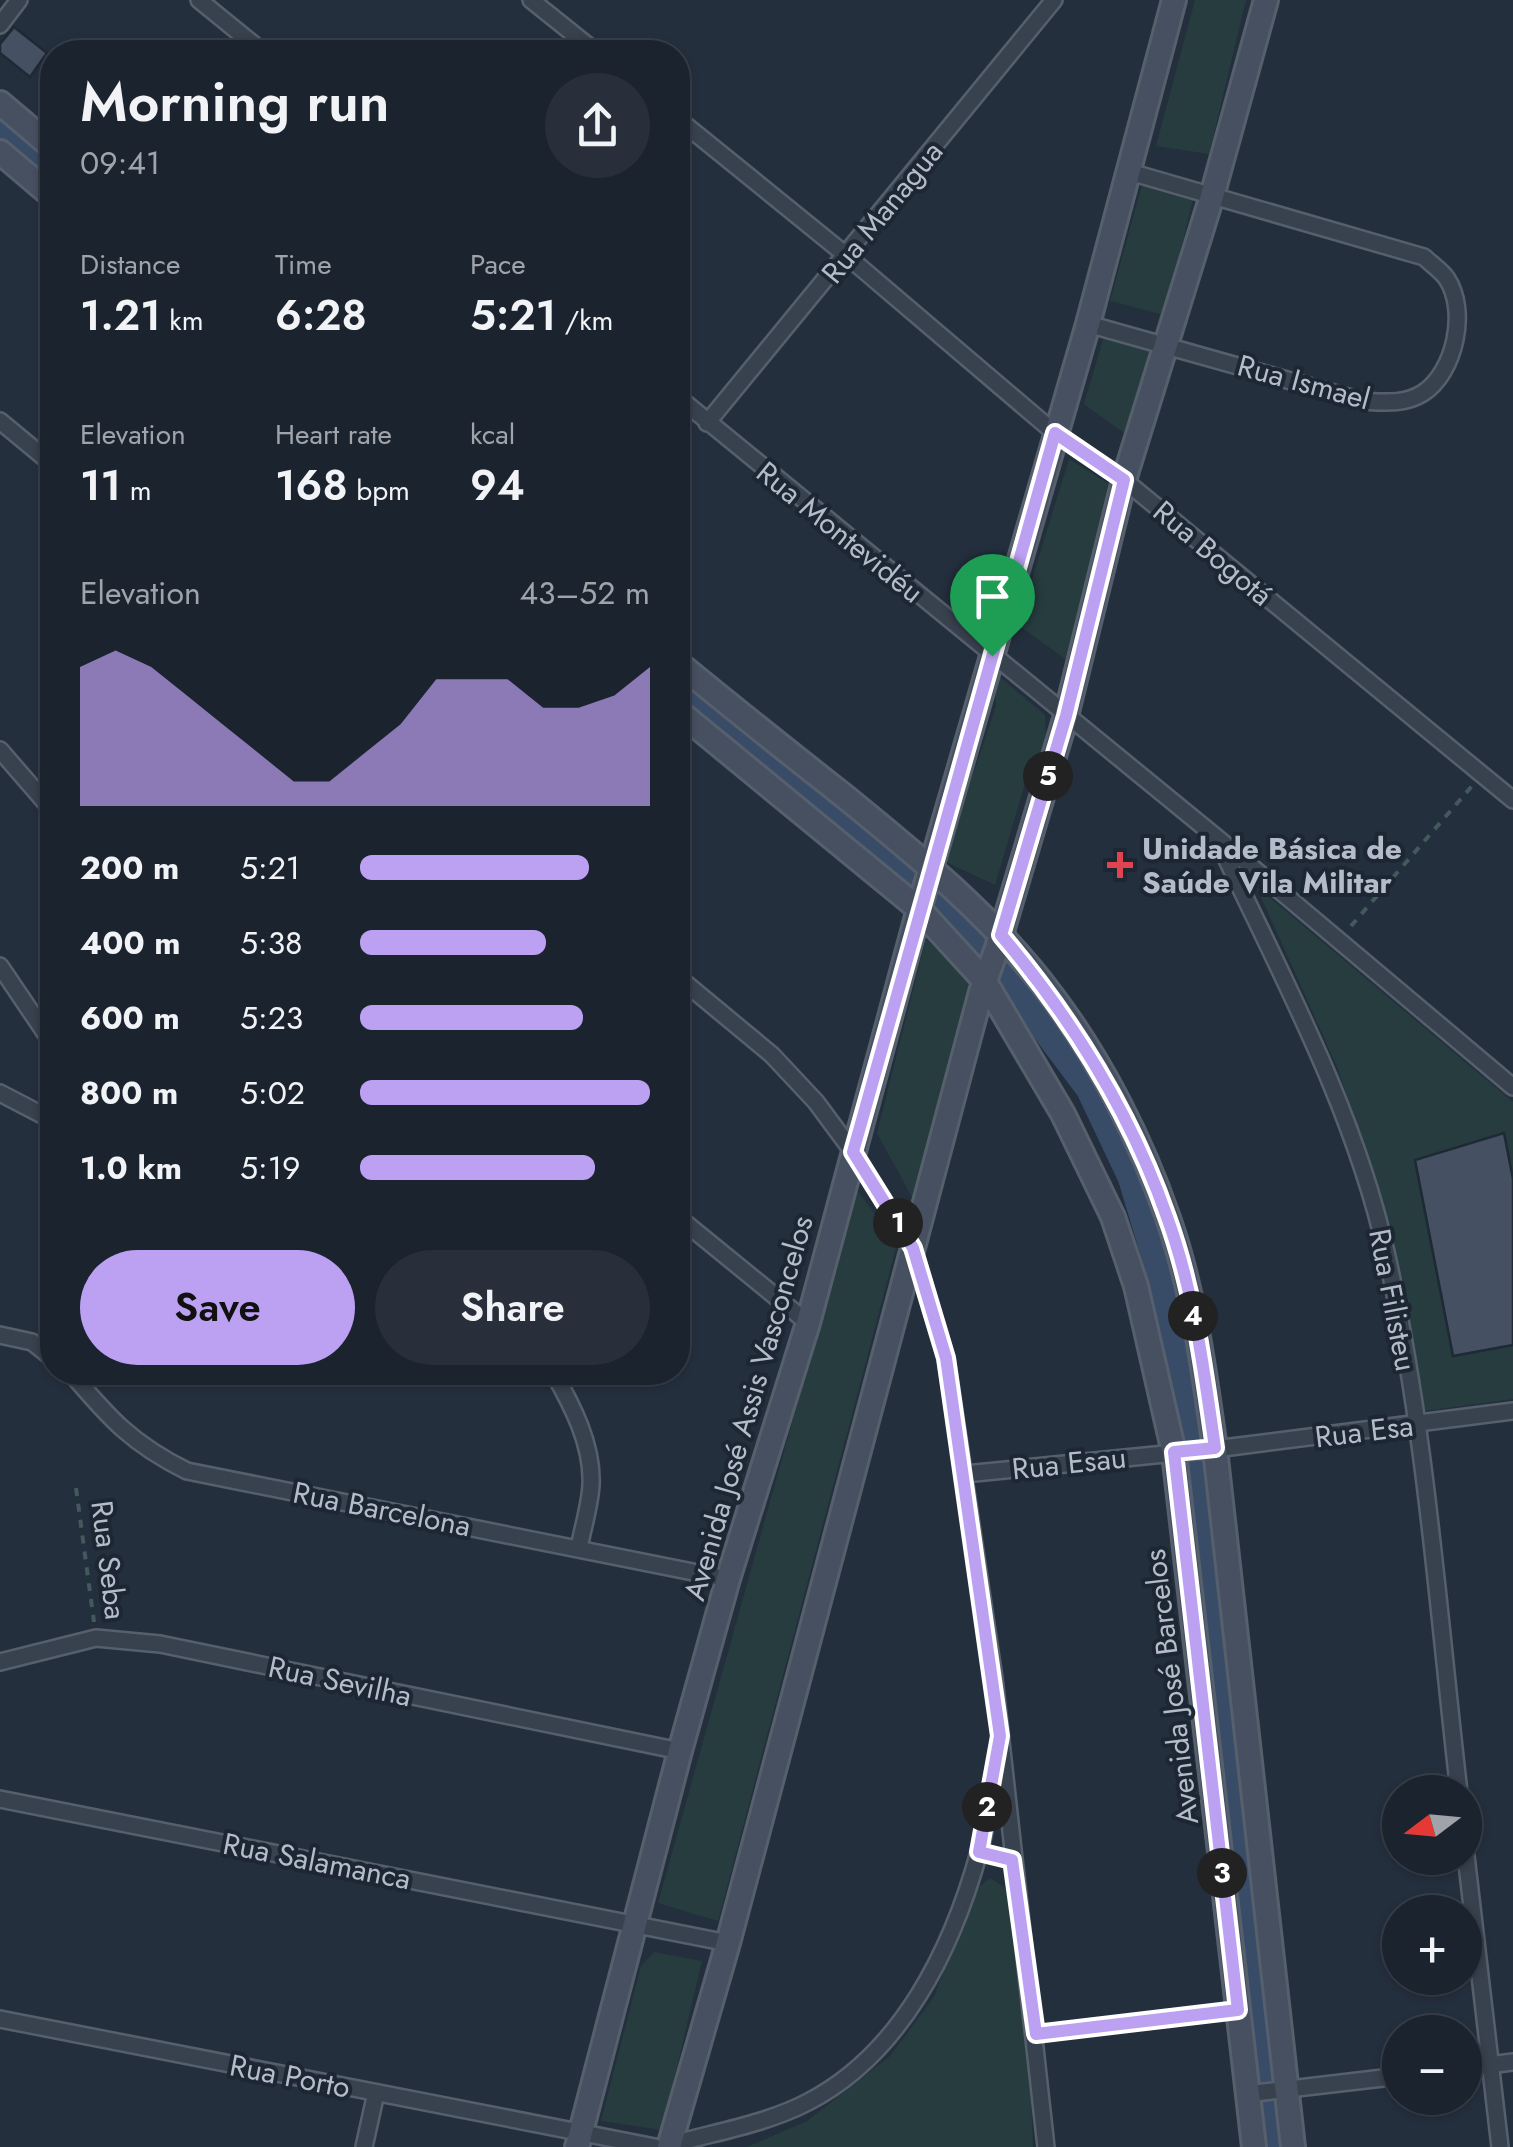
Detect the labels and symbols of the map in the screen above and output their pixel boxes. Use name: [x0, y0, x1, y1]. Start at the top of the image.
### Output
street label: Rua Managua: [811, 132, 953, 292]
street label: Rua Ismael: [1233, 344, 1375, 420]
street label: Rua Montevidéu: [747, 451, 933, 613]
street label: Rua Bogotá: [1144, 490, 1282, 616]
pin: [950, 554, 1035, 657]
pin: 5: [1023, 751, 1073, 801]
place label: Unidade Básica de Saúde Vila Militar: [1142, 827, 1402, 904]
marker: Unidade Básica de Saúde Vila Militar: [1107, 852, 1133, 878]
pin: 1: [873, 1198, 923, 1248]
street label: Avenida José Assis Vasconcelos: [672, 1211, 824, 1605]
street label: Rua Filisteu: [1358, 1225, 1428, 1375]
pin: 4: [1168, 1291, 1218, 1341]
street label: Rua Esa: [1312, 1404, 1416, 1458]
street label: Rua Esau: [1010, 1436, 1128, 1490]
street label: Rua Barcelona: [289, 1471, 475, 1547]
street label: Rua Seba: [80, 1498, 138, 1622]
street label: Avenida José Barcelos: [1133, 1547, 1209, 1827]
street label: Rua Sevilha: [264, 1645, 416, 1717]
north arrow: [1382, 1775, 1482, 1875]
pin: 2: [962, 1782, 1012, 1832]
street label: Rua Salamanca: [219, 1822, 415, 1900]
pin: 3: [1197, 1848, 1247, 1898]
street label: Rua Porto: [226, 2043, 354, 2109]

